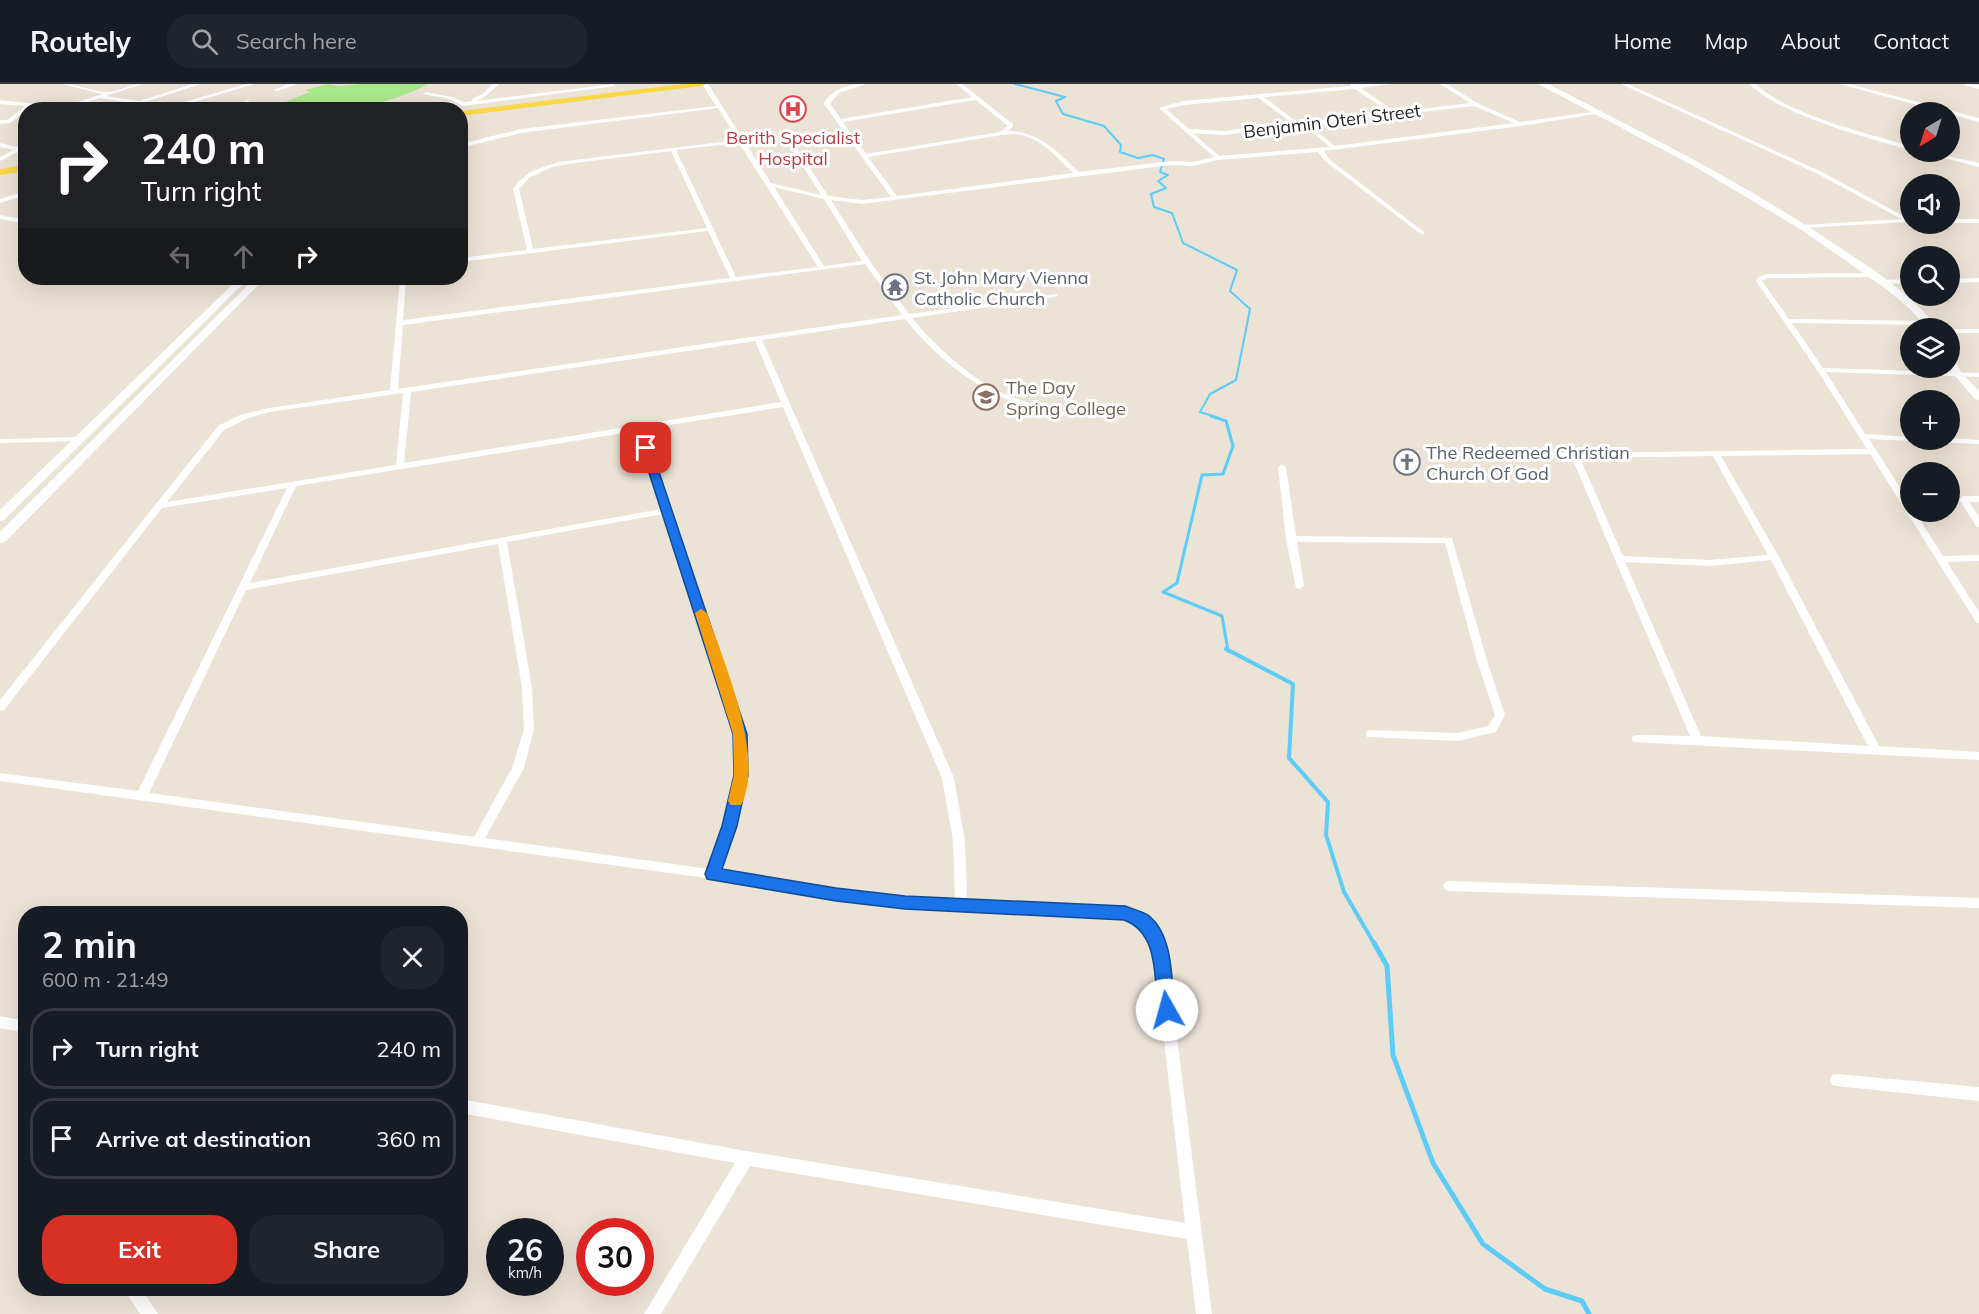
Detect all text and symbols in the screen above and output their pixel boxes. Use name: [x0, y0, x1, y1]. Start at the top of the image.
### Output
search box: [167, 14, 587, 68]
text: Routely: [30, 24, 131, 59]
icon: search: [188, 25, 221, 58]
text: Search here: [236, 27, 357, 55]
text: Home: [1614, 28, 1672, 54]
text: Map: [1705, 28, 1748, 54]
text: About: [1781, 28, 1840, 54]
text: Contact: [1873, 28, 1949, 54]
hospital icon: Berith Specialist Hospital: [778, 94, 808, 124]
street label: Benjamin Oteri Street: [1242, 99, 1422, 143]
north arrow: [1900, 102, 1960, 162]
map controls: [1900, 102, 1960, 522]
text: 240 m: [141, 122, 266, 175]
icon: right: [42, 126, 120, 204]
place label: Berith Specialist Hospital: [726, 126, 860, 170]
text: Turn right: [141, 174, 261, 208]
button: sound: [1900, 174, 1960, 234]
icon: left: [164, 240, 197, 273]
icon: ahead: [227, 240, 260, 273]
icon: right: [290, 240, 323, 273]
button: search: [1900, 246, 1960, 306]
place label: St. John Mary Vienna Catholic Church: [914, 266, 1089, 310]
temple icon: St. John Mary Vienna Catholic Church: [880, 272, 910, 302]
button: layers: [1900, 318, 1960, 378]
place label: The Day Spring College: [1006, 376, 1126, 420]
school or university icon: The Day Spring College: [971, 382, 1001, 412]
button: +: [1900, 390, 1960, 450]
pin: [620, 422, 671, 473]
icon: arrive: [629, 431, 662, 464]
place label: The Redeemed Christian Church Of God: [1426, 441, 1630, 485]
church icon: The Redeemed Christian Church Of God: [1392, 447, 1422, 477]
button: −: [1900, 462, 1960, 522]
text: 2 min: [42, 922, 137, 967]
button: close: [381, 926, 444, 989]
text: 600 m · 21:49: [42, 967, 168, 992]
position arrow: [1135, 978, 1199, 1042]
icon: right: [45, 1032, 78, 1065]
text: Turn right: [96, 1035, 199, 1063]
text: 240 m: [376, 1035, 441, 1063]
icon: arrive: [45, 1122, 78, 1155]
text: Arrive at destination: [96, 1125, 311, 1153]
text: 360 m: [376, 1125, 441, 1153]
button: Exit: [42, 1215, 237, 1284]
button: Share: [249, 1215, 444, 1284]
speed limit sign: 30: [576, 1218, 654, 1296]
text: 26: [507, 1231, 543, 1269]
text: km/h: [508, 1263, 542, 1282]

